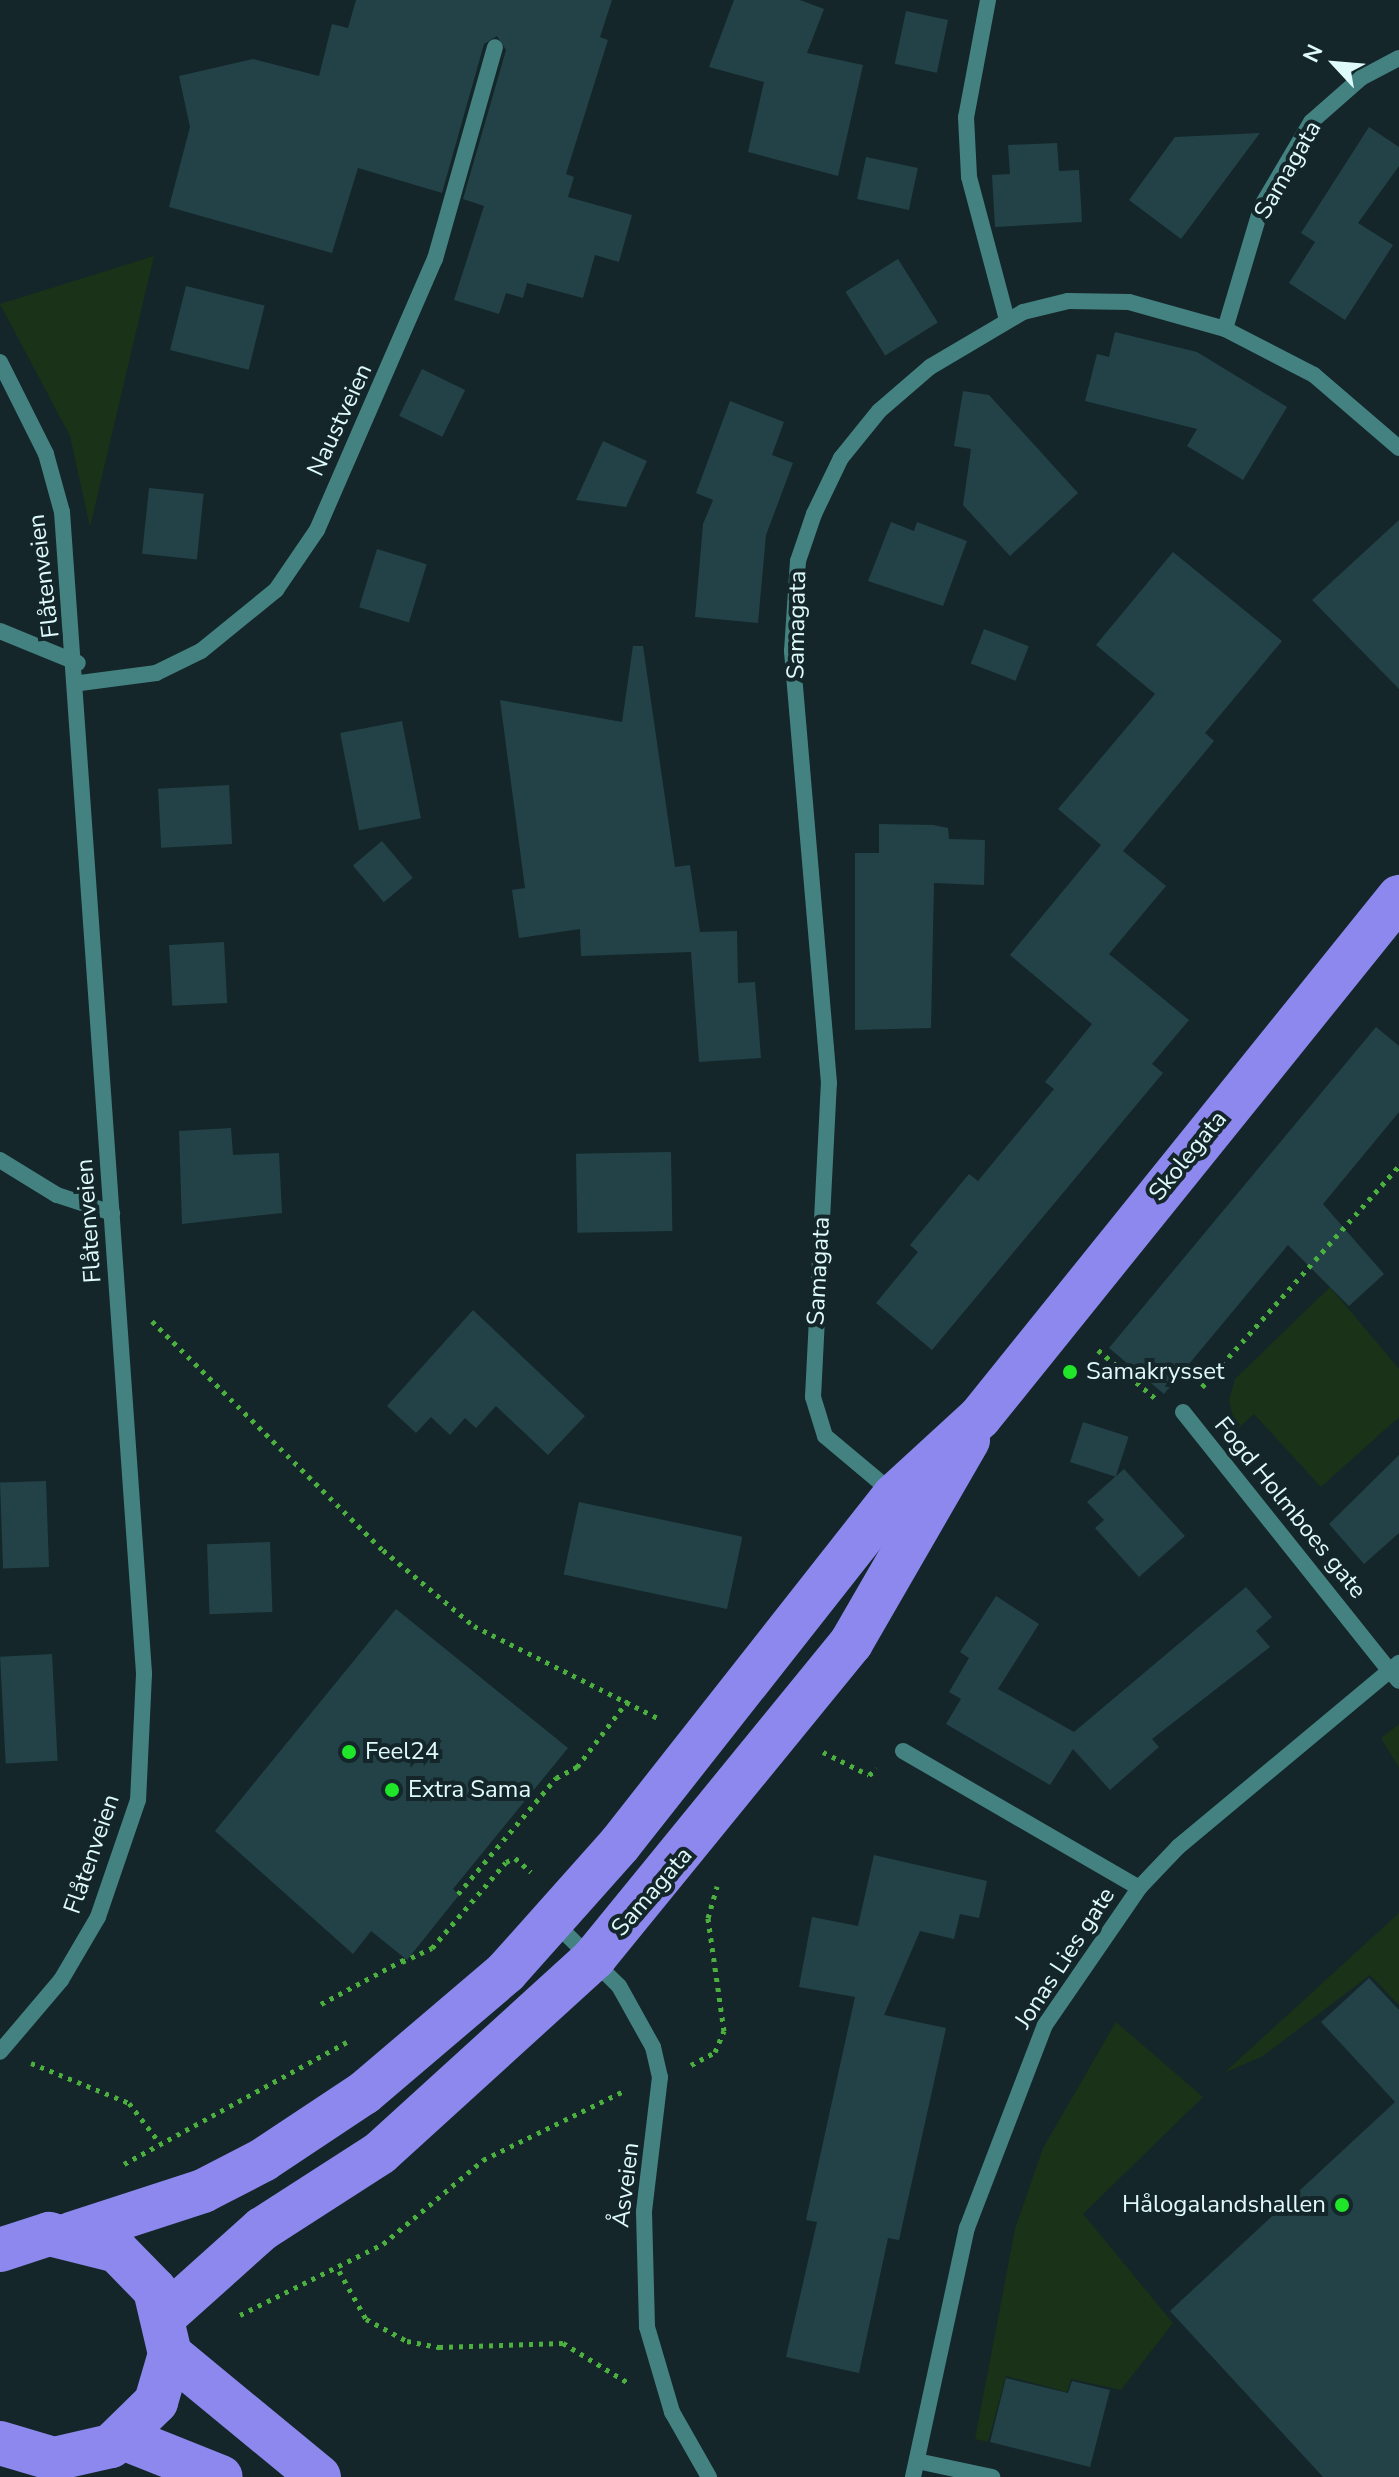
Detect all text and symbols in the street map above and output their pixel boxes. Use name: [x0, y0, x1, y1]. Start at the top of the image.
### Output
north arrow: [1295, 24, 1375, 104]
text: N: [1296, 40, 1331, 67]
street label: Samagata: [1248, 116, 1328, 224]
street label: Naustveien: [301, 359, 379, 481]
street label: Flåtenveien: [22, 512, 66, 640]
street label: Samagata: [782, 570, 812, 680]
street label: Skolegata: [1143, 1105, 1233, 1207]
street label: Flåtenveien: [70, 1158, 108, 1284]
street label: Samagata: [802, 1216, 836, 1326]
place label: Samakrysset: [1086, 1358, 1224, 1386]
marker: Samakrysset: [1061, 1363, 1079, 1381]
street label: Fogd Holmboes gate: [1208, 1411, 1372, 1605]
place label: Feel24: [365, 1738, 439, 1766]
marker: Feel24: [340, 1743, 358, 1761]
place label: Extra Sama: [408, 1776, 531, 1804]
marker: Extra Sama: [383, 1781, 401, 1799]
street label: Flåtenveien: [58, 1790, 126, 1918]
street label: Samagata: [605, 1842, 699, 1942]
street label: Jonas Lies gate: [1009, 1882, 1121, 2034]
street label: Åsveien: [606, 2141, 646, 2229]
place label: Hålogalandshallen: [1122, 2191, 1326, 2219]
marker: Hålogalandshallen: [1333, 2196, 1351, 2214]

